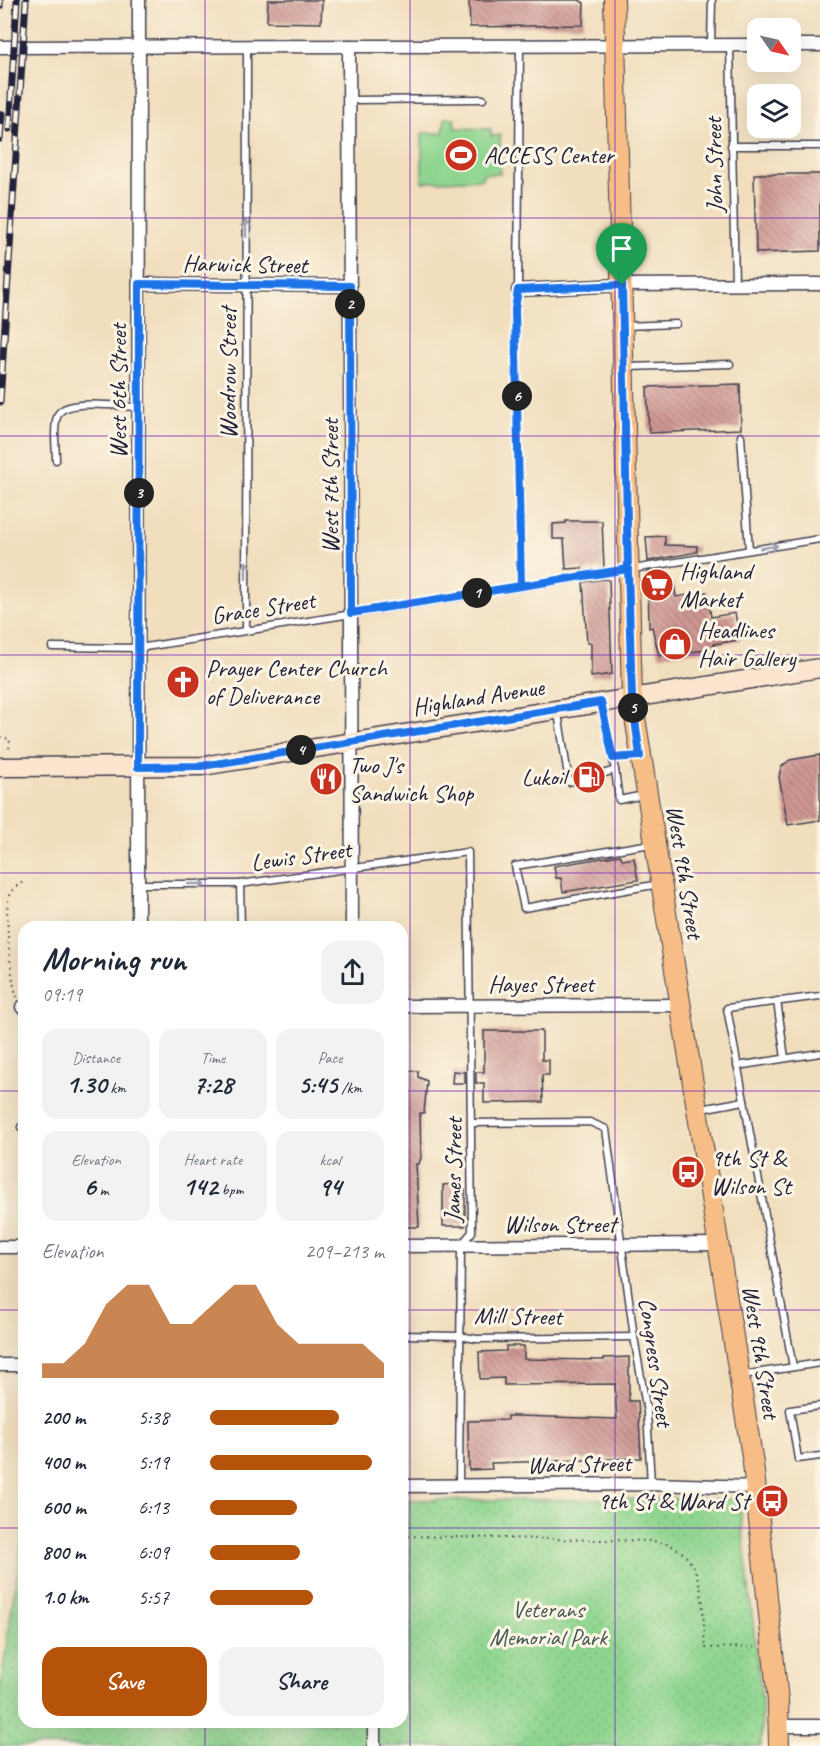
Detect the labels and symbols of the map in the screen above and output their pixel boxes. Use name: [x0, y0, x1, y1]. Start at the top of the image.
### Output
north arrow: [747, 18, 801, 72]
street label: John Street: [698, 115, 730, 214]
sports icon: ACCESS Center: [443, 137, 479, 173]
place label: ACCESS Center: [484, 140, 616, 170]
one-way arrow: [240, 219, 252, 239]
pin: [596, 223, 647, 285]
street label: Harwick Street: [182, 248, 310, 280]
pin: 2: [335, 289, 365, 319]
street label: Woodrow Street: [213, 304, 243, 439]
street label: West 6th Street: [103, 322, 133, 458]
pin: 6: [502, 381, 532, 411]
street label: West 7th Street: [315, 417, 345, 553]
pin: 3: [124, 478, 154, 508]
one-way arrow: [759, 541, 779, 552]
place label: Highland Market: [680, 556, 755, 614]
one-way arrow: [240, 561, 252, 581]
supermarket icon: Highland Market: [639, 567, 675, 603]
pin: 1: [462, 578, 492, 608]
street label: Grace Street: [209, 585, 319, 631]
place label: Headlines Hair Gallery: [698, 615, 797, 673]
shop icon: Headlines Hair Gallery: [657, 626, 693, 662]
place label: Prayer Center Church of Deliverance: [206, 653, 389, 711]
church icon: Prayer Center Church of Deliverance: [165, 664, 201, 700]
street label: Highland Avenue: [410, 671, 548, 722]
pin: 5: [618, 693, 648, 723]
pin: 4: [286, 735, 316, 765]
place label: Two J's Sandwich Shop: [349, 750, 474, 808]
fuel station icon: Lukoil: [571, 759, 607, 795]
restaurant icon: Two J's Sandwich Shop: [308, 761, 344, 797]
place label: Lukoil: [522, 762, 570, 792]
street label: West 9th Street: [660, 803, 711, 943]
street label: Lewis Street: [249, 834, 355, 878]
one-way arrow: [186, 878, 206, 890]
street label: Hayes Street: [488, 969, 596, 999]
street label: James Street: [437, 1115, 469, 1224]
place label: 9th St & Wilson St: [711, 1143, 793, 1201]
bus stop icon: 9th St & Wilson St: [670, 1154, 706, 1190]
street label: Wilson Street: [504, 1209, 619, 1239]
street label: West 9th Street: [736, 1283, 787, 1423]
street label: Congress Street: [632, 1296, 680, 1430]
street label: Mill Street: [474, 1300, 564, 1332]
street label: Ward Street: [527, 1448, 633, 1480]
bus stop icon: 9th St & Ward St: [754, 1483, 790, 1519]
place label: 9th St & Ward St: [598, 1486, 752, 1516]
park label: Veterans Memorial Park: [489, 1594, 609, 1652]

